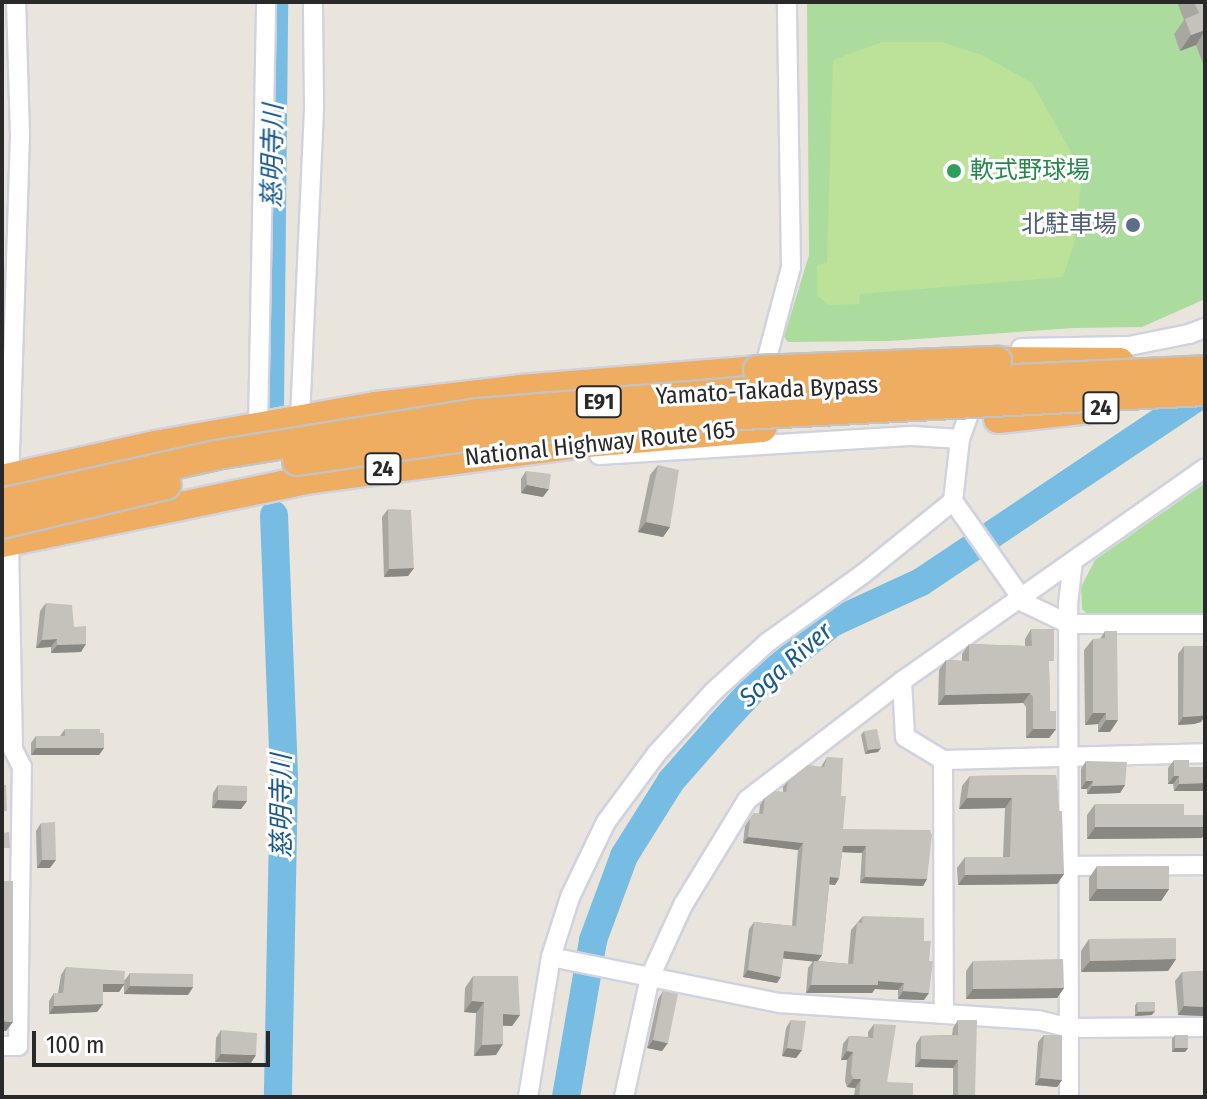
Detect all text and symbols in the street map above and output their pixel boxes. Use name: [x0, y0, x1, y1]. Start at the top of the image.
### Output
water label: 慈明寺川: [256, 104, 290, 208]
place label: 軟式野球場: [970, 157, 1090, 185]
marker: 軟式野球場: [945, 162, 963, 180]
place label: 北駐車場: [1021, 211, 1117, 239]
marker: 北駐車場: [1124, 216, 1142, 234]
street label: Yamato-Takada Bypass: [655, 371, 879, 411]
road number: E91: [575, 384, 623, 420]
road number: 24: [1081, 390, 1121, 426]
street label: National Highway Route 165: [463, 415, 737, 473]
road number: 24: [363, 451, 403, 487]
water label: Soga River: [733, 616, 839, 714]
water label: 慈明寺川: [266, 754, 298, 858]
scale bar: [36, 1015, 274, 1065]
text: 100 m: [46, 1031, 104, 1059]

